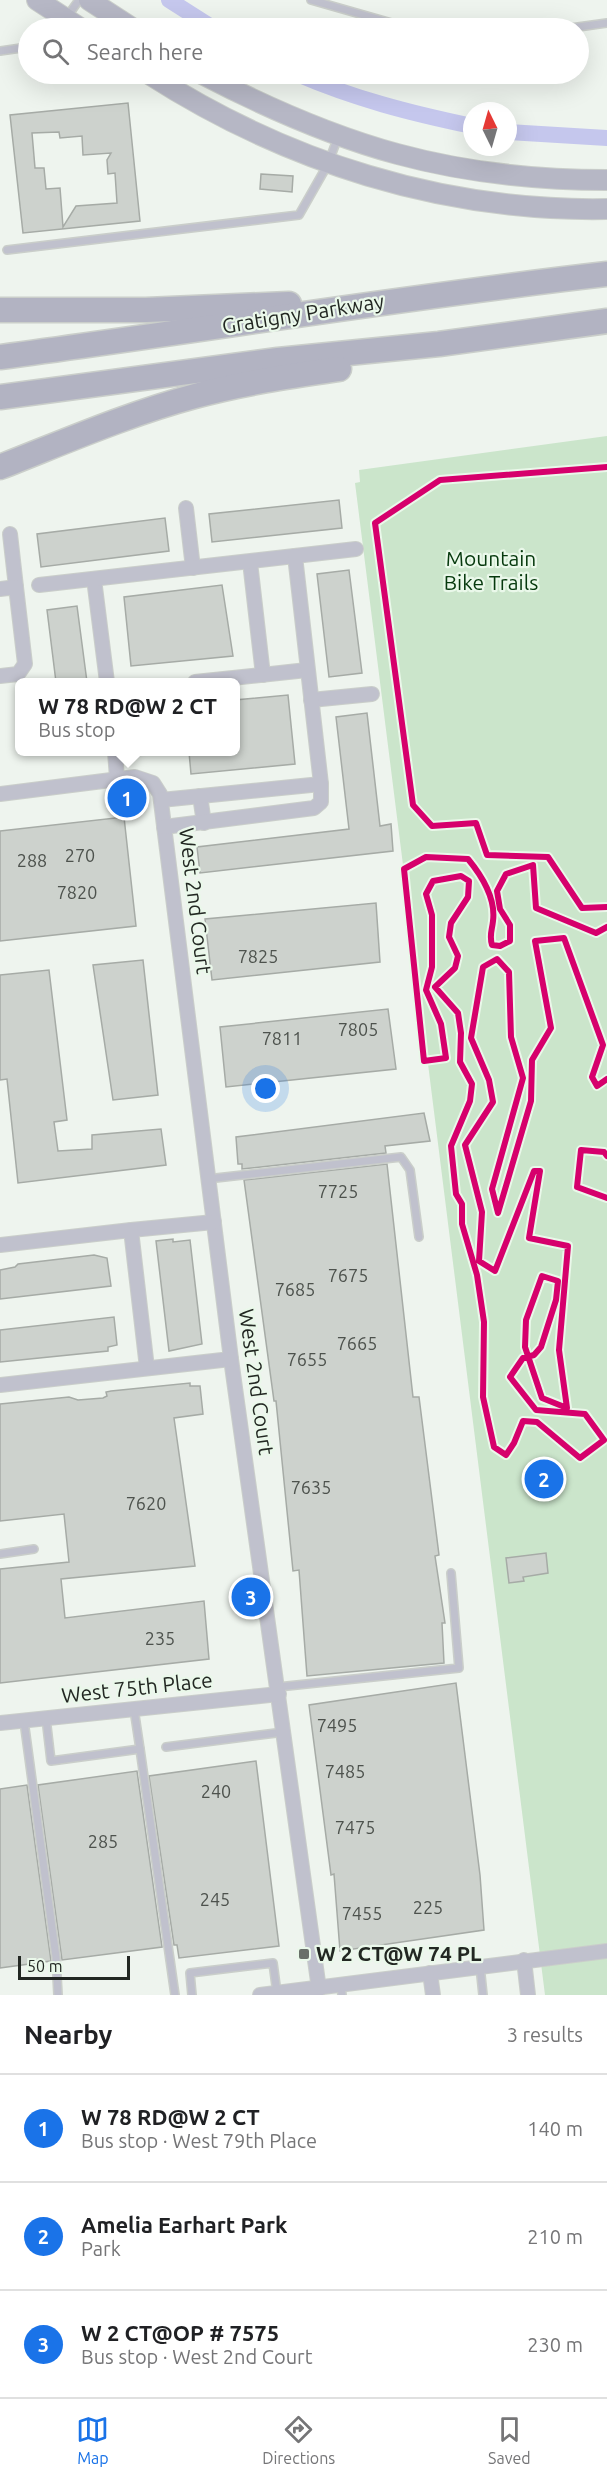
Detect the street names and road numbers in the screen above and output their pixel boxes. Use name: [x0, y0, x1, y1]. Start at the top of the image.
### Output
street label: Gratigny Parkway: [220, 288, 386, 338]
street label: West 2nd Court: [175, 826, 217, 975]
street label: West 2nd Court: [235, 1307, 279, 1456]
street label: West 75th Place: [60, 1667, 214, 1707]

